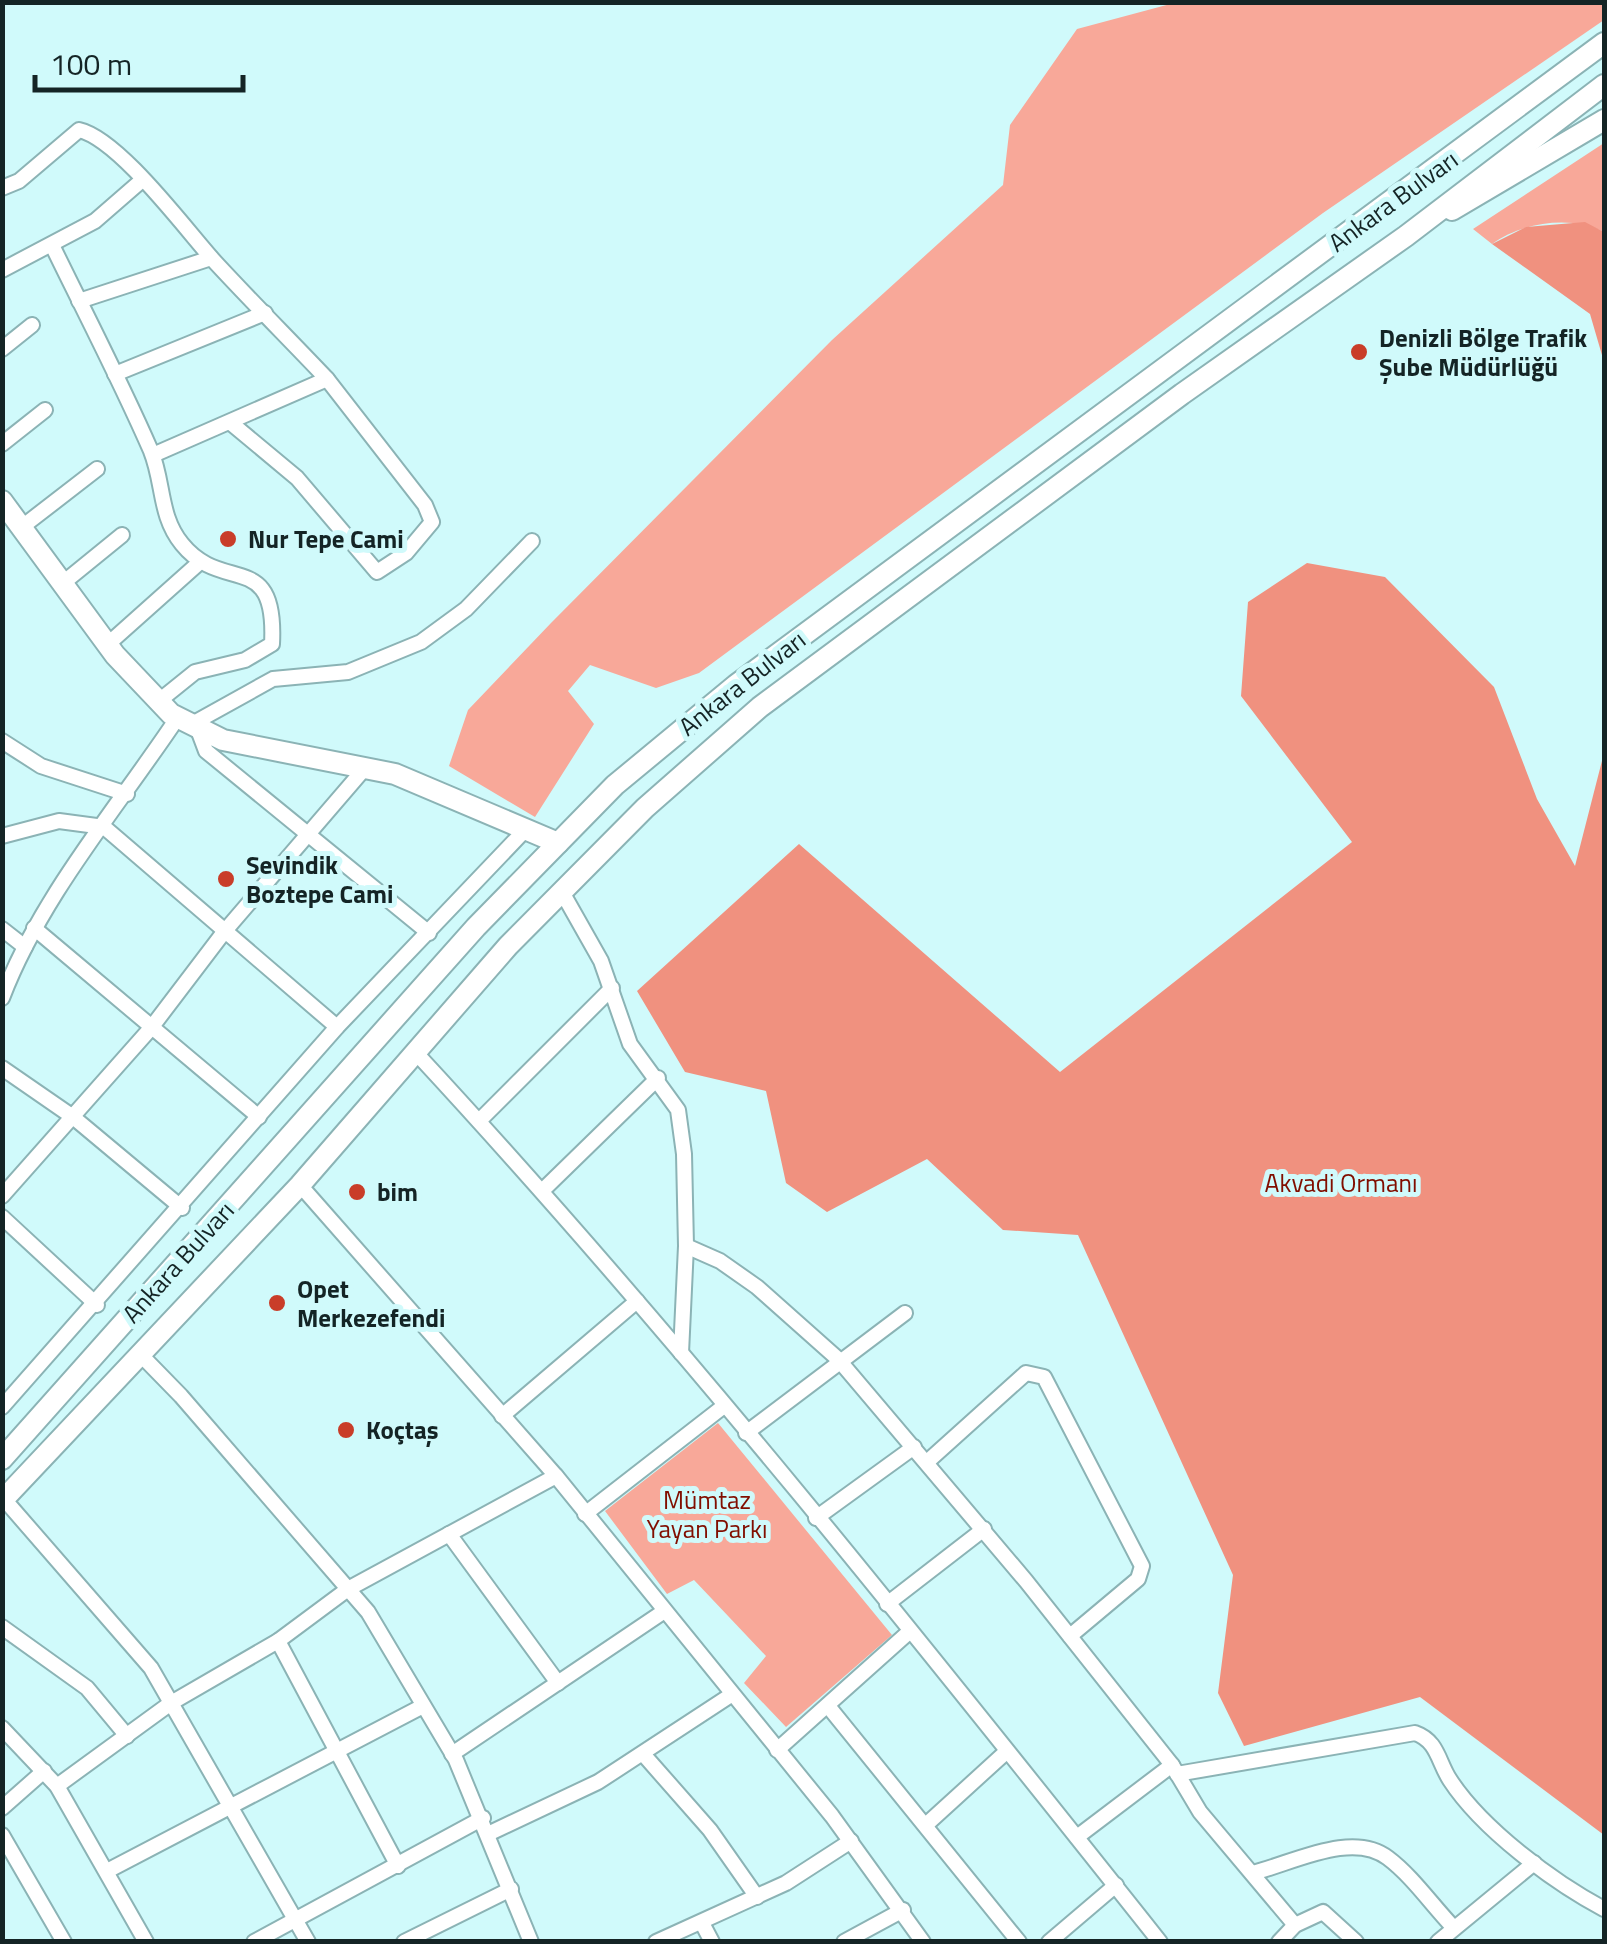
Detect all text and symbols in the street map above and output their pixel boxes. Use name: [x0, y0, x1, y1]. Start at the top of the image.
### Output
scale bar: [35, 30, 242, 92]
text: 100 m: [50, 41, 132, 87]
street label: Ankara Bulvarı: [1320, 141, 1466, 261]
place label: Denizli Bölge Trafik Şube Müdürlüğü: [1379, 319, 1587, 386]
marker: Denizli Bölge Trafik Şube Müdürlüğü: [1348, 341, 1370, 363]
place label: Nur Tepe Cami: [248, 520, 404, 558]
marker: Nur Tepe Cami: [217, 528, 239, 550]
street label: Ankara Bulvarı: [670, 621, 814, 745]
place label: Sevindik Boztepe Cami: [246, 846, 393, 913]
marker: Sevindik Boztepe Cami: [215, 868, 237, 890]
park label: Akvadi Ormanı: [1265, 1164, 1417, 1202]
place label: bim: [377, 1173, 418, 1211]
marker: bim: [346, 1181, 368, 1203]
street label: Ankara Bulvarı: [113, 1193, 243, 1331]
place label: Opet Merkezefendi: [297, 1270, 445, 1337]
marker: Opet Merkezefendi: [266, 1292, 288, 1314]
place label: Koçtaş: [366, 1411, 439, 1449]
marker: Koçtaş: [335, 1419, 357, 1441]
park label: Mümtaz Yayan Parkı: [647, 1481, 767, 1548]

